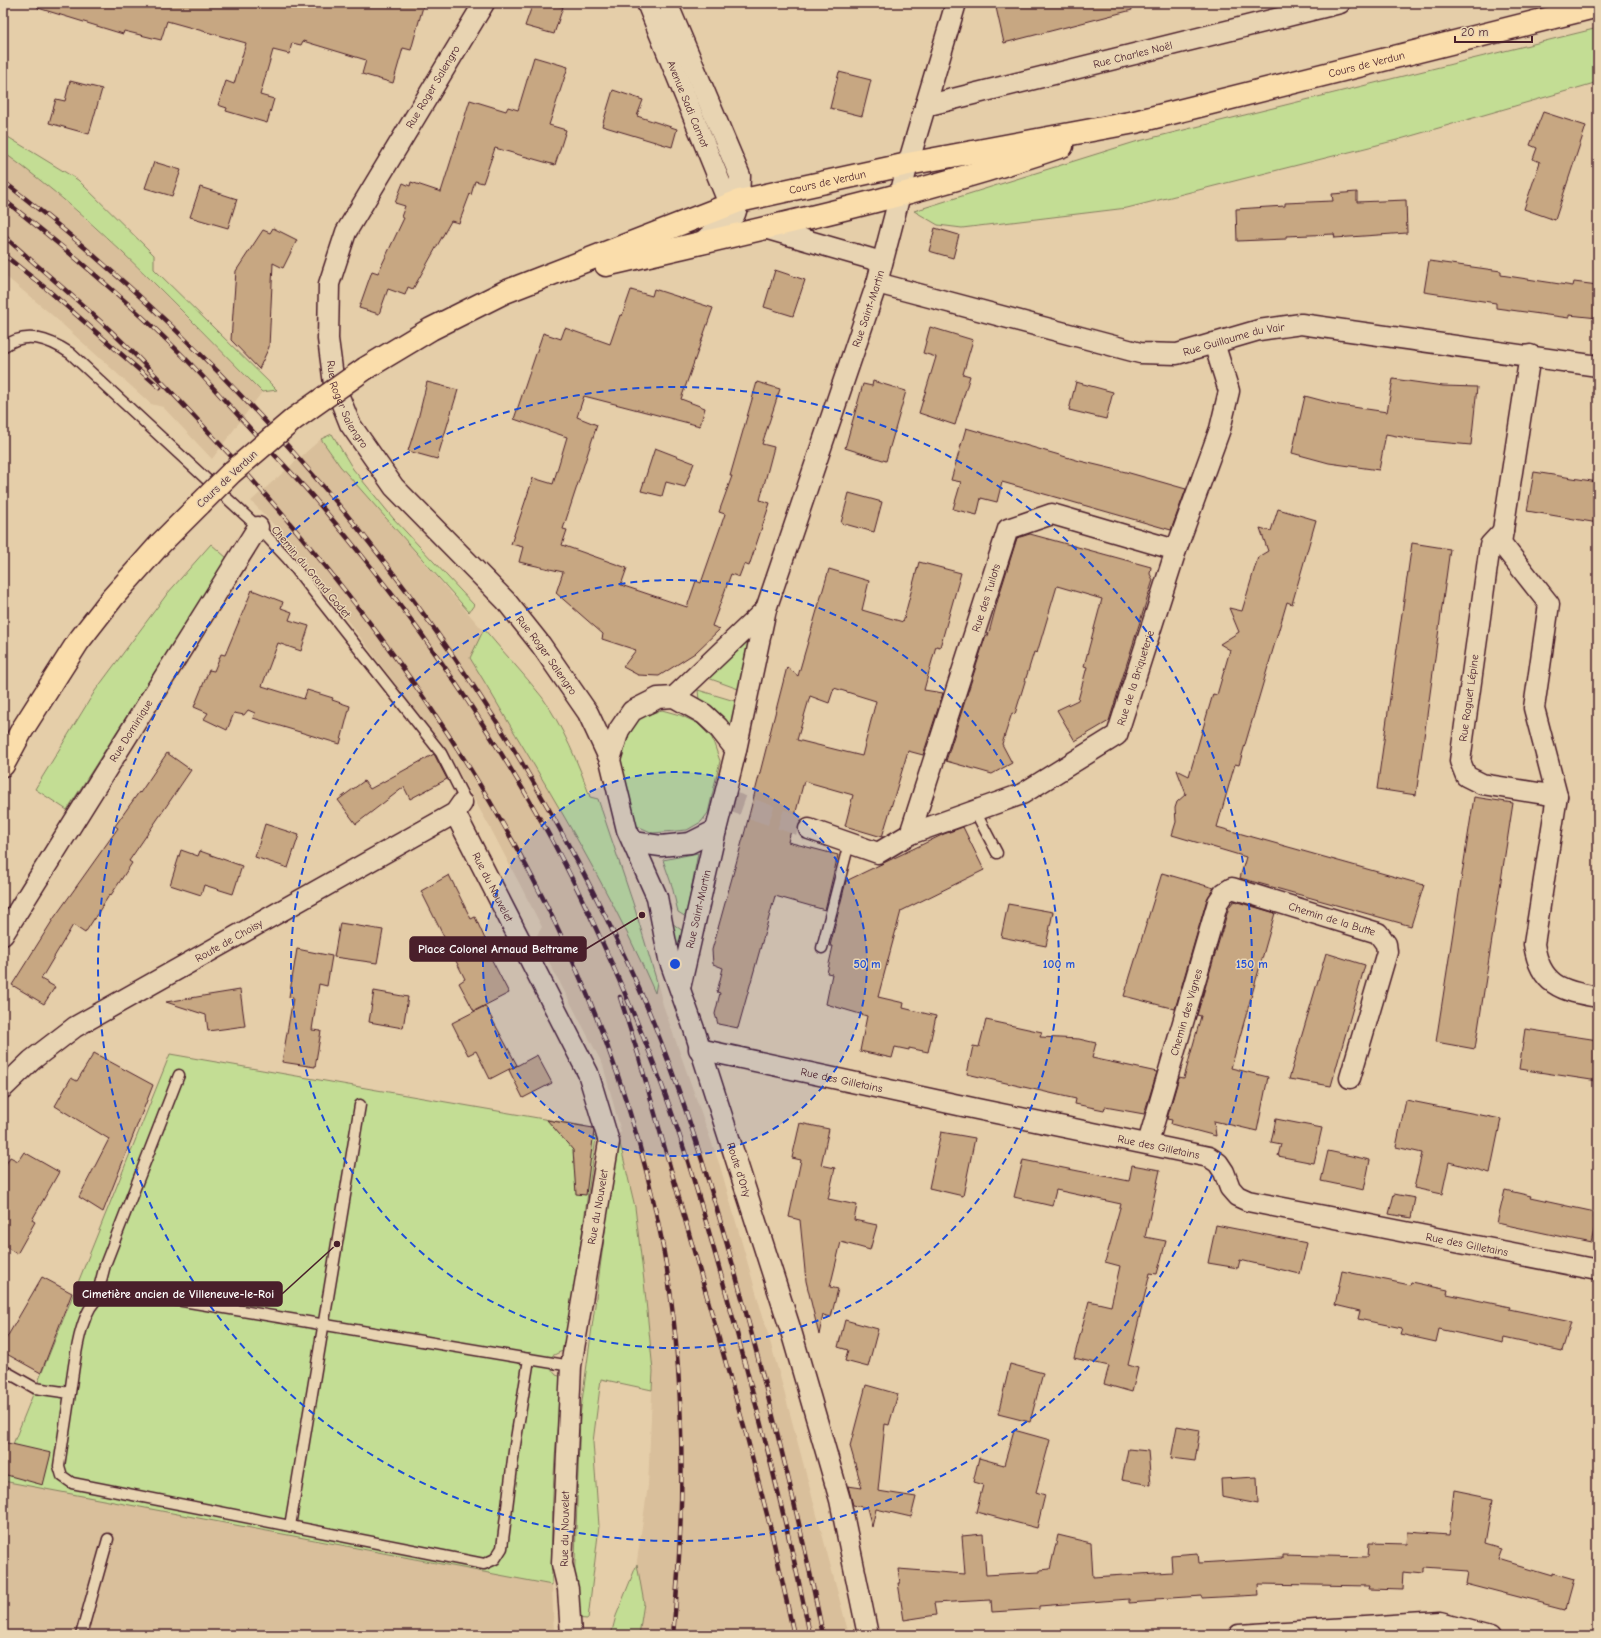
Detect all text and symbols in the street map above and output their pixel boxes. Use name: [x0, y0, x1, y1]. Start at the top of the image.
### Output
scale bar: [1455, 18, 1532, 44]
text: 20 m: [1461, 25, 1489, 39]
street label: Rue Charles Noël: [1092, 38, 1174, 71]
street label: Rue Roger Salengro: [403, 43, 463, 131]
street label: Cours de Verdun: [1327, 48, 1406, 80]
street label: Avenue Sadi Carnot: [665, 58, 712, 150]
street label: Cours de Verdun: [788, 167, 867, 196]
street label: Rue Saint-Martin: [849, 269, 887, 349]
street label: Rue Guillaume du Vair: [1181, 320, 1286, 358]
street label: Rue Roger Salengro: [324, 360, 371, 451]
street label: Cours de Verdun: [194, 448, 260, 510]
street label: Chemin du Grand Godet: [269, 523, 354, 621]
street label: Rue des Tuilots: [969, 562, 1003, 634]
street label: Rue Roger Salengro: [514, 613, 580, 697]
street label: Rue de la Briqueterie: [1114, 628, 1157, 727]
street label: Rue Raguet Lépine: [1456, 653, 1482, 742]
street label: Rue Dominique: [106, 697, 155, 764]
street label: Rue du Nouvelet: [470, 850, 516, 925]
street label: Rue Saint-Martin: [683, 868, 713, 950]
street label: Chemin de la Butte: [1287, 899, 1378, 939]
street label: Route de Choisy: [193, 916, 265, 965]
callout: Place Colonel Arnaud Beltrame: [410, 937, 586, 961]
text: Place Colonel Arnaud Beltrame: [418, 942, 578, 956]
centre of rings: [668, 957, 682, 971]
text: 50 m: [853, 957, 881, 971]
text: 100 m: [1043, 957, 1075, 971]
text: 150 m: [1236, 957, 1268, 971]
street label: Chemin des Vignes: [1167, 967, 1205, 1057]
street label: Rue des Gilletains: [800, 1065, 884, 1095]
street label: Rue des Gilletains: [1117, 1132, 1201, 1162]
street label: Route d'Orly: [724, 1141, 754, 1199]
street label: Rue du Nouvelet: [585, 1168, 611, 1246]
street label: Rue des Gilletains: [1425, 1230, 1510, 1259]
callout: Cimetière ancien de Villeneuve-le-Roi: [74, 1282, 282, 1306]
text: Cimetière ancien de Villeneuve-le-Roi: [82, 1287, 274, 1301]
street label: Rue du Nouvelet: [558, 1490, 572, 1567]

